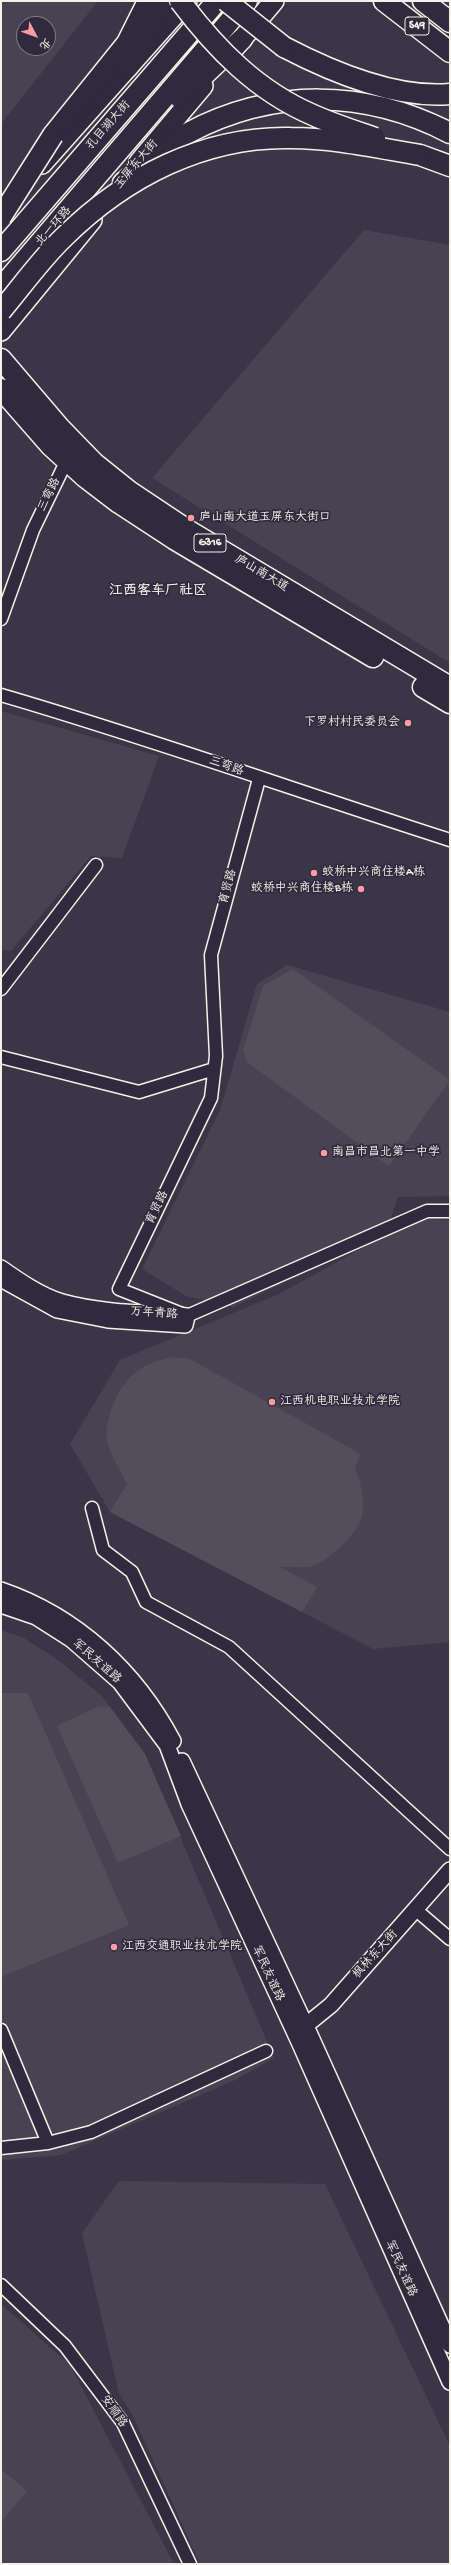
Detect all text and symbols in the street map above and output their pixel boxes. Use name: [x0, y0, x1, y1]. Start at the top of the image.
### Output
north arrow: [16, 16, 56, 56]
road number: S49: [405, 17, 429, 35]
text: 北: [36, 35, 52, 51]
street label: 孔目湖大街: [84, 99, 134, 153]
street label: 玉屏东大街: [112, 137, 162, 193]
street label: 北一环路: [33, 204, 75, 250]
street label: 三弯路: [36, 476, 64, 514]
place label: 庐山南大道玉屏东大街口: [199, 511, 331, 525]
marker: 庐山南大道玉屏东大街口: [186, 513, 196, 523]
road number: G316: [194, 534, 226, 552]
street label: 庐山南大道: [232, 552, 290, 596]
district label: 江西客车厂社区: [109, 584, 207, 600]
place label: 下罗村村民委员会: [304, 716, 400, 730]
marker: 下罗村村民委员会: [403, 718, 413, 728]
street label: 三弯路: [207, 754, 245, 780]
place label: 蛟桥中兴商住楼A栋: [322, 866, 425, 880]
street label: 育贤路: [217, 868, 241, 906]
marker: 蛟桥中兴商住楼A栋: [309, 868, 319, 878]
place label: 蛟桥中兴商住楼B栋: [251, 882, 353, 896]
marker: 蛟桥中兴商住楼B栋: [356, 884, 366, 894]
place label: 南昌市昌北第一中学: [332, 1146, 440, 1160]
marker: 南昌市昌北第一中学: [319, 1148, 329, 1158]
street label: 育贤路: [144, 1189, 172, 1227]
street label: 万年青路: [130, 1305, 178, 1323]
place label: 江西机电职业技术学院: [280, 1395, 400, 1409]
marker: 江西机电职业技术学院: [267, 1397, 277, 1407]
street label: 军民友谊路: [69, 1637, 123, 1687]
street label: 枫林东大街: [351, 1928, 401, 1982]
place label: 江西交通职业技术学院: [122, 1940, 242, 1954]
marker: 江西交通职业技术学院: [109, 1942, 119, 1952]
street label: 军民友谊路: [248, 1944, 286, 2004]
street label: 军民友谊路: [381, 2239, 419, 2299]
street label: 安顺路: [97, 2393, 129, 2431]

